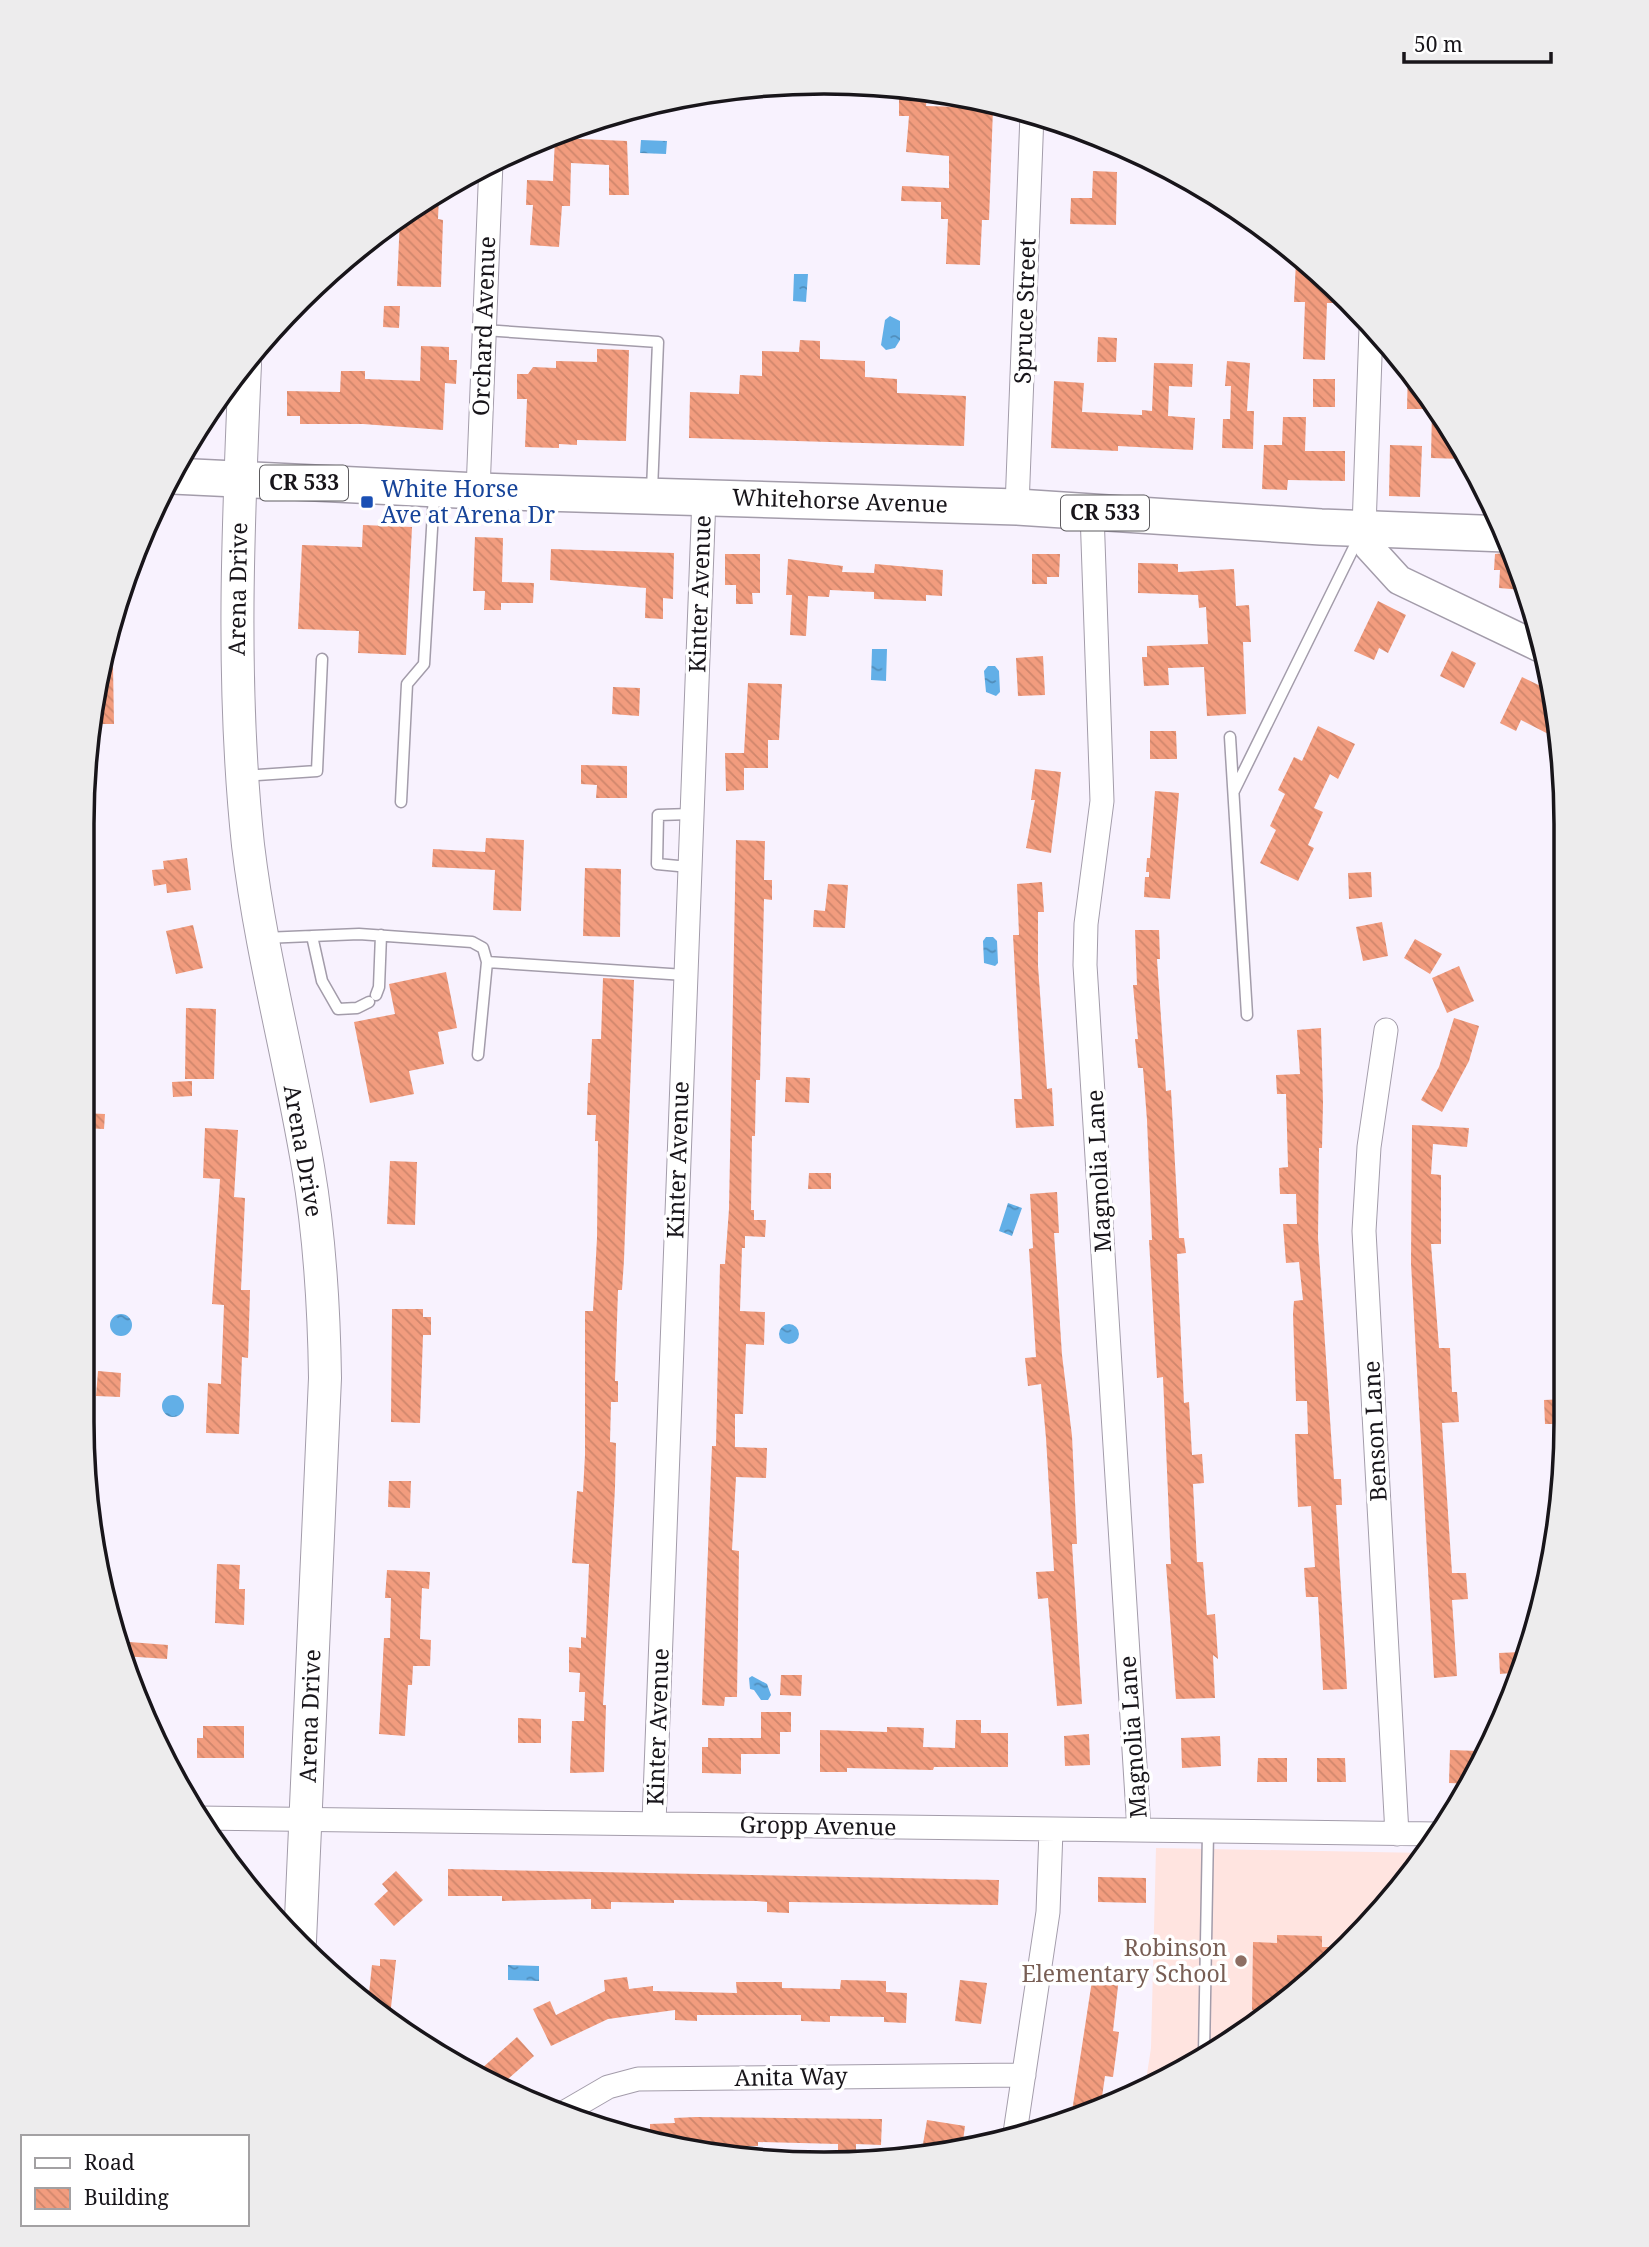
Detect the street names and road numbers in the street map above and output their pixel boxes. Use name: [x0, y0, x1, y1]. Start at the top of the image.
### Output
street label: Orchard Avenue: [464, 236, 502, 416]
street label: Spruce Street: [1005, 238, 1043, 384]
road number: CR 533: [260, 466, 348, 500]
street label: Whitehorse Avenue: [732, 480, 949, 520]
road number: CR 533: [1061, 496, 1149, 530]
street label: Kinter Avenue: [680, 515, 718, 673]
street label: Arena Drive: [220, 522, 254, 656]
street label: Kinter Avenue: [658, 1081, 696, 1239]
street label: Arena Drive: [277, 1082, 331, 1219]
street label: Magnolia Lane: [1078, 1089, 1118, 1253]
street label: Benson Lane: [1354, 1360, 1394, 1502]
street label: Kinter Avenue: [638, 1648, 676, 1806]
street label: Arena Drive: [291, 1649, 327, 1783]
street label: Magnolia Lane: [1110, 1655, 1154, 1819]
street label: Gropp Avenue: [739, 1808, 897, 1842]
street label: Anita Way: [734, 2059, 848, 2093]

